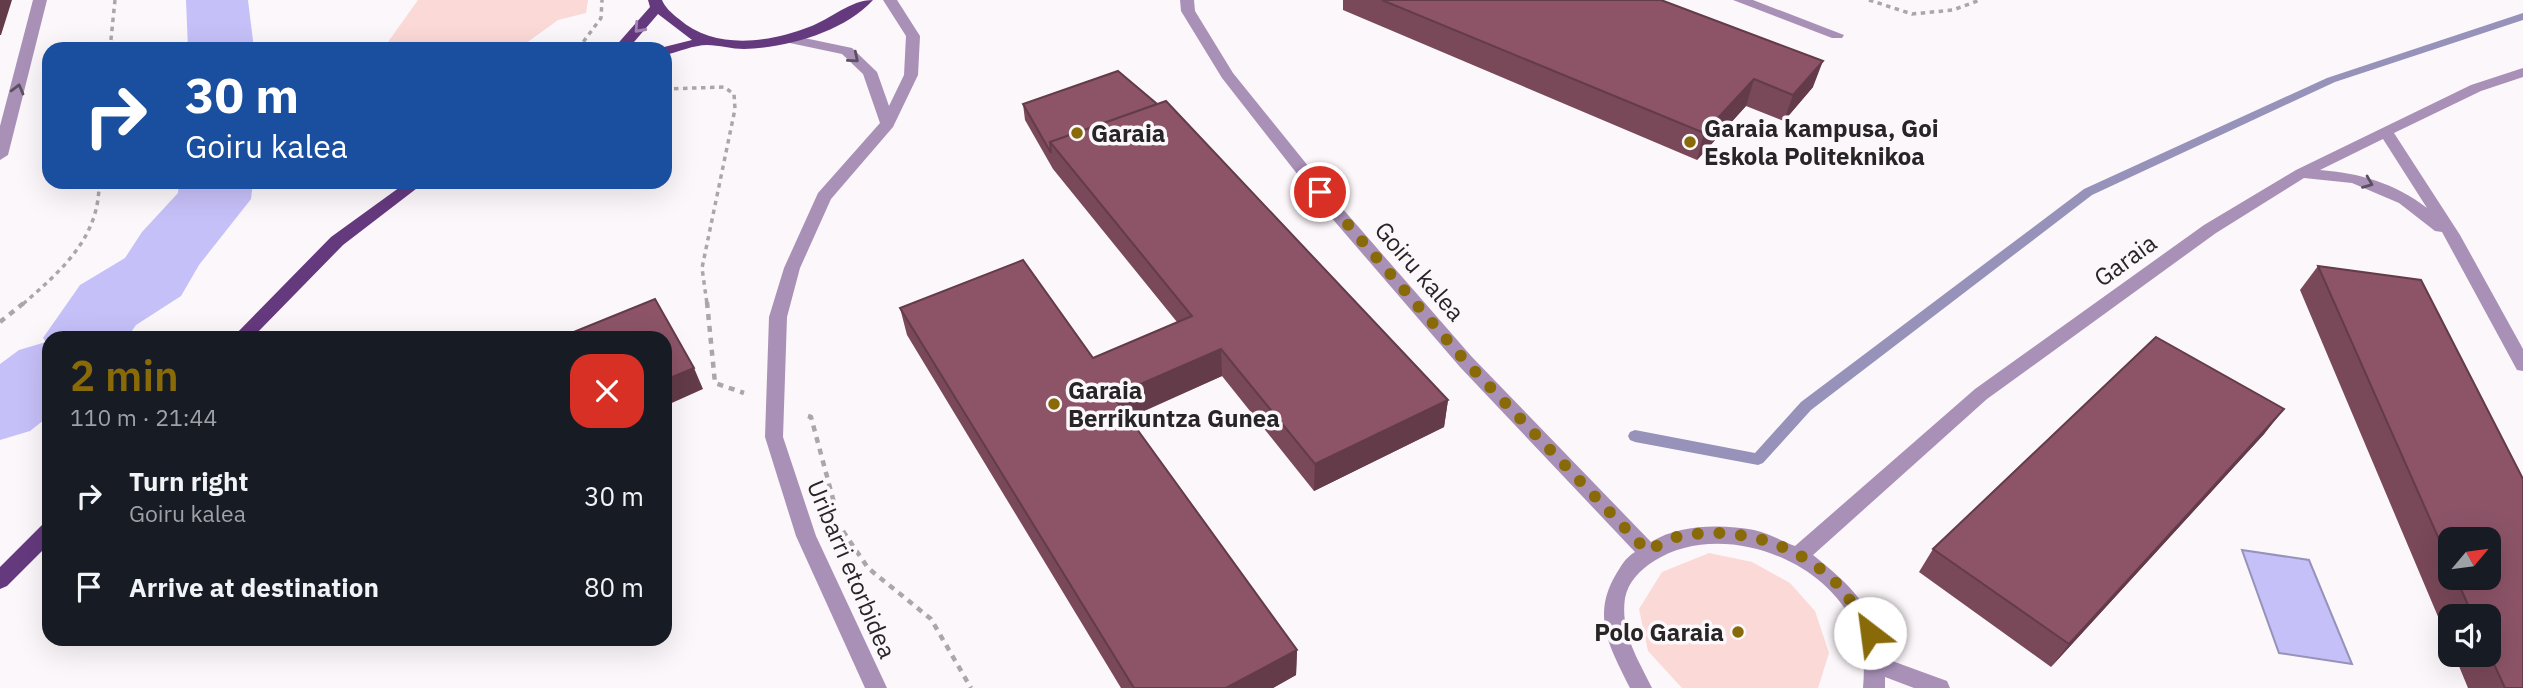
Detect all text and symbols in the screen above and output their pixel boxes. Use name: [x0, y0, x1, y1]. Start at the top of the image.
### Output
one-way arrow: [635, 20, 648, 33]
one-way arrow: [846, 50, 859, 62]
text: 30 m: [185, 63, 299, 126]
icon: right: [70, 70, 161, 161]
one-way arrow: [9, 83, 24, 95]
place label: Garaia kampusa, Goi Eskola Politeknikoa: [1704, 112, 1939, 172]
place label: Garaia: [1091, 117, 1165, 149]
text: Goiru kalea: [185, 125, 348, 167]
marker: Garaia: [1069, 125, 1085, 141]
marker: Garaia kampusa, Goi Eskola Politeknikoa: [1682, 134, 1698, 150]
pin: [1290, 162, 1350, 222]
icon: arrive: [1301, 173, 1339, 211]
one-way arrow: [2361, 174, 2373, 188]
street label: Goiru kalea: [1368, 214, 1472, 328]
street label: Garaia: [2087, 226, 2163, 293]
text: 2 min: [70, 348, 179, 403]
button: close: [570, 354, 644, 428]
place label: Garaia Berrikuntza Gunea: [1068, 374, 1280, 434]
marker: Garaia Berrikuntza Gunea: [1046, 396, 1062, 412]
text: 110 m · 21:44: [70, 402, 217, 432]
text: Turn right: [129, 464, 248, 498]
street label: Uribarri etorbidea: [800, 475, 904, 663]
icon: right: [70, 477, 108, 515]
text: 30 m: [584, 479, 644, 513]
text: Goiru kalea: [129, 498, 246, 528]
north arrow: [2438, 527, 2501, 590]
map controls: [2438, 527, 2501, 667]
icon: arrive: [70, 568, 108, 606]
text: Arrive at destination: [129, 570, 379, 604]
text: 80 m: [584, 570, 644, 604]
position arrow: [1833, 596, 1907, 670]
button: sound: [2438, 604, 2501, 667]
place label: Polo Garaia: [1594, 616, 1724, 648]
marker: Polo Garaia: [1730, 624, 1746, 640]

